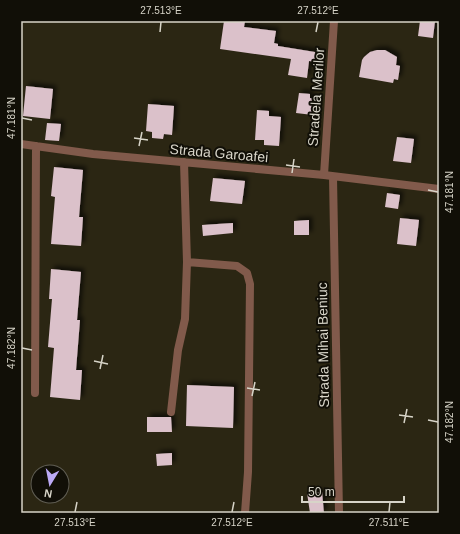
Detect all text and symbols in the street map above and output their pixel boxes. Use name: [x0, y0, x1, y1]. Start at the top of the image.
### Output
text: 27.513°E: [140, 5, 182, 16]
text: 27.512°E: [297, 5, 339, 16]
street label: Stradela Merilor: [305, 47, 327, 147]
text: 47.181°N: [6, 97, 17, 139]
street label: Strada Garoafei: [169, 141, 269, 165]
text: 47.181°N: [444, 171, 455, 213]
street label: Strada Mihai Beniuc: [314, 282, 332, 408]
text: 47.182°N: [6, 327, 17, 369]
text: 47.182°N: [444, 401, 455, 443]
north arrow: [30, 464, 70, 504]
scale bar: [302, 478, 404, 504]
text: 50 m: [308, 485, 335, 499]
text: N: [43, 487, 53, 500]
text: 27.513°E: [54, 517, 96, 528]
text: 27.512°E: [211, 517, 253, 528]
text: 27.511°E: [369, 517, 410, 528]

